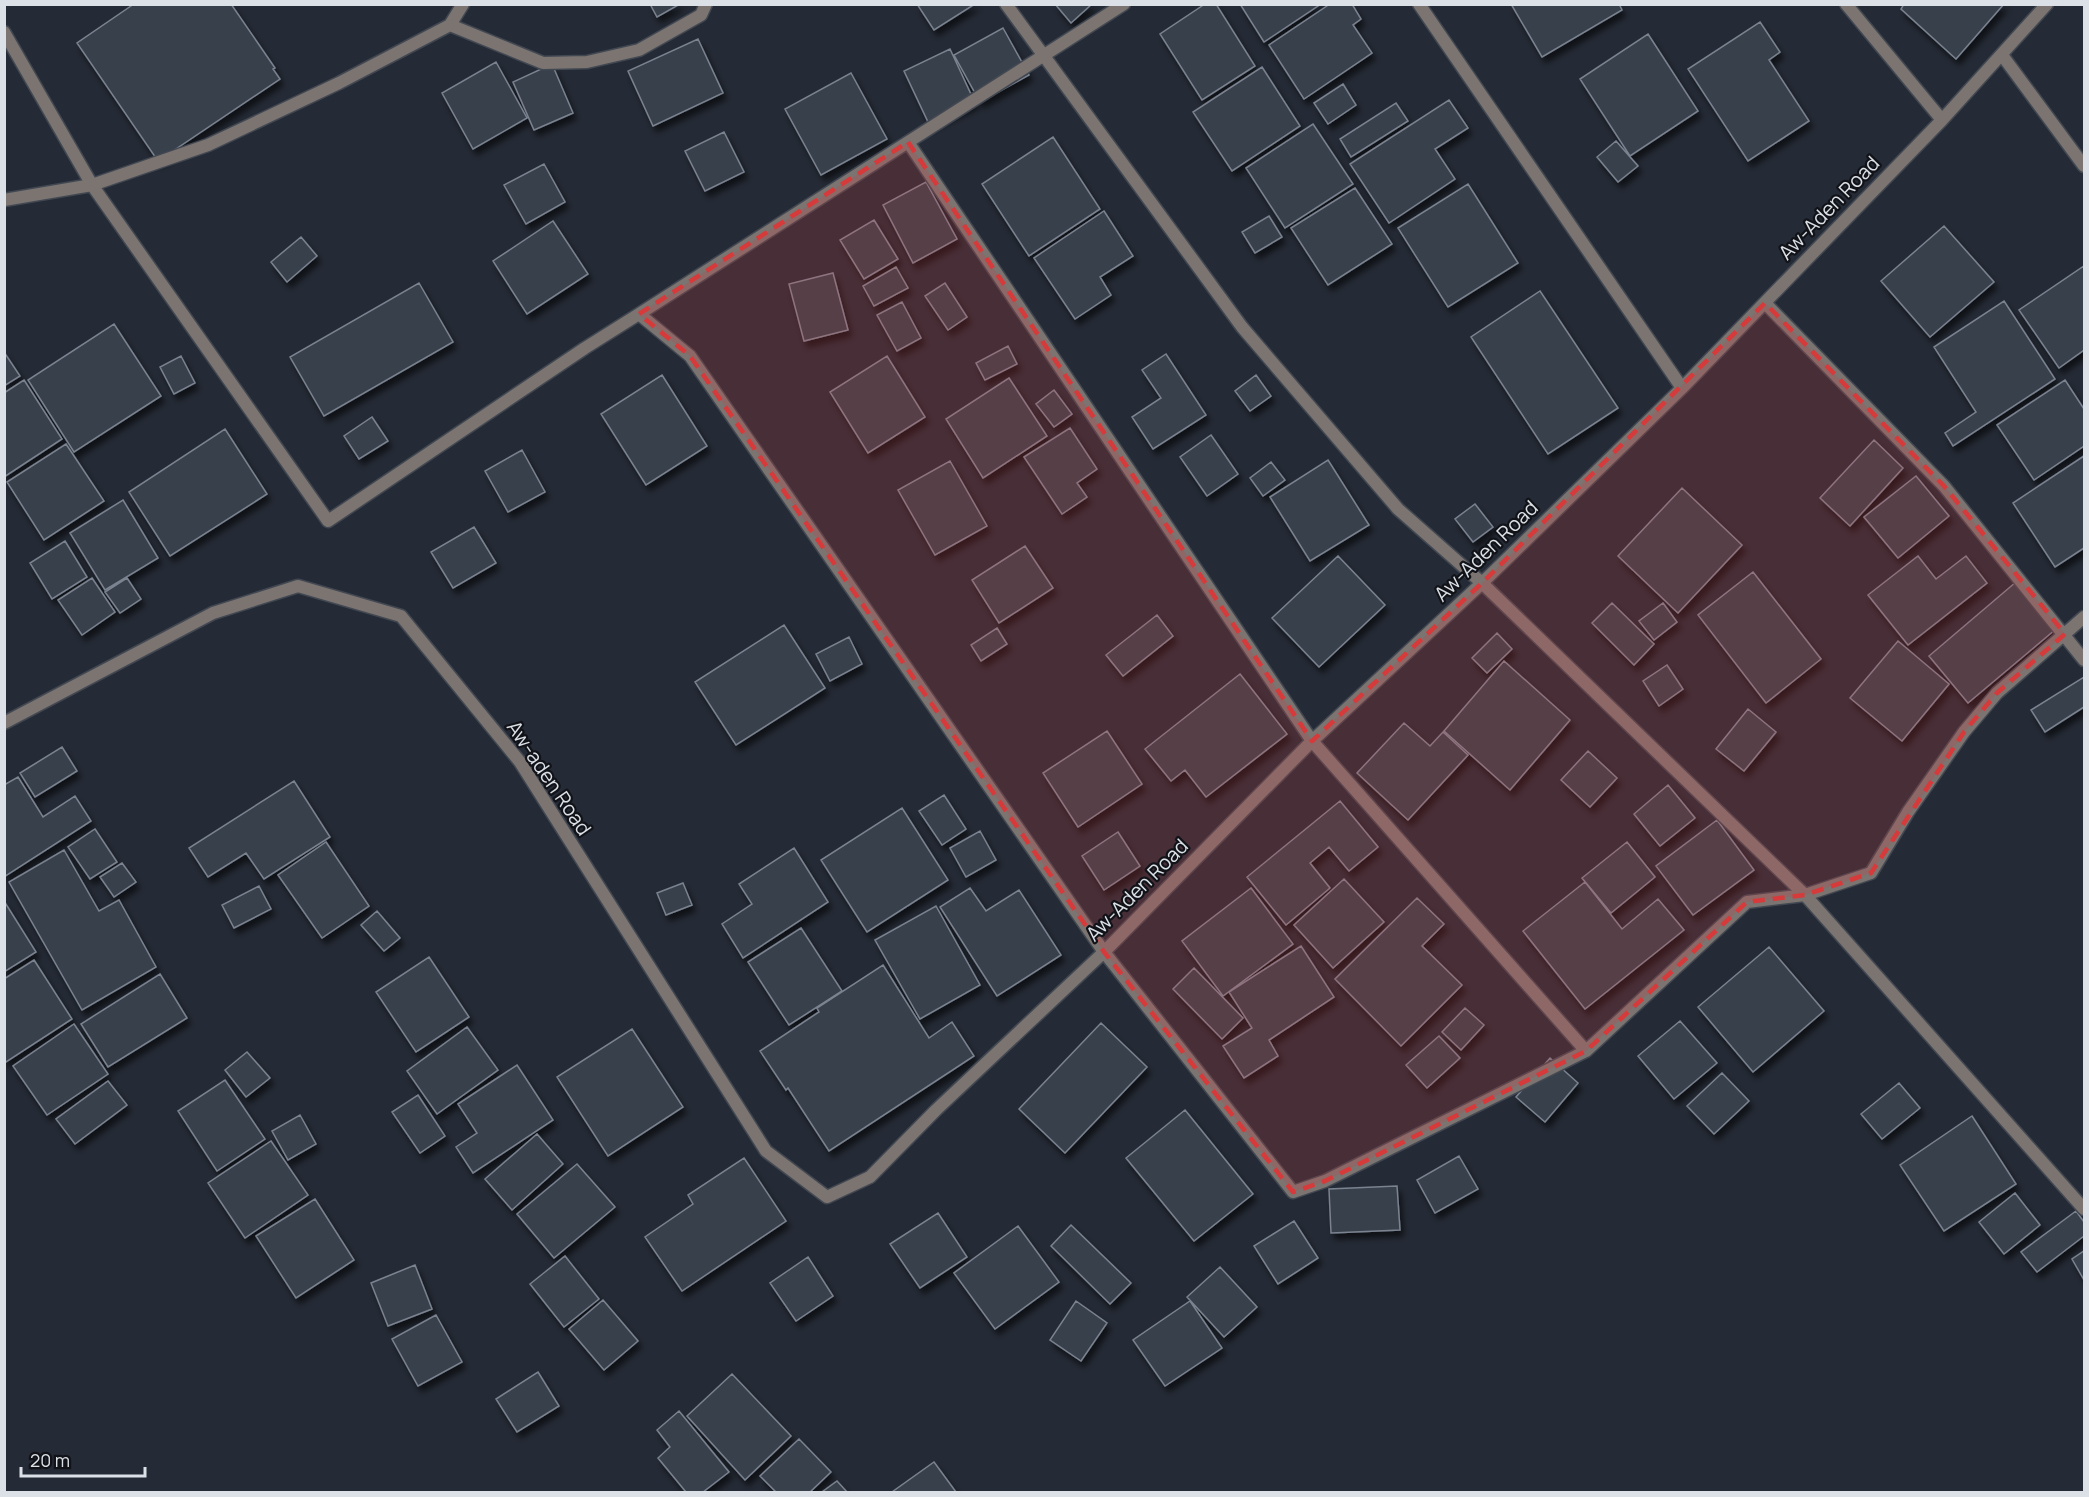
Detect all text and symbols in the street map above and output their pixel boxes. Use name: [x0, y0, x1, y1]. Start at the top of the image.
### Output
street label: Aw-Aden Road: [1772, 150, 1885, 265]
street label: Aw-Aden Road: [1428, 494, 1543, 607]
street label: Aw-aden Road: [501, 715, 598, 841]
street label: Aw-Aden Road: [1080, 833, 1194, 947]
scale bar: [21, 1440, 146, 1478]
text: 20 m: [30, 1448, 70, 1472]

